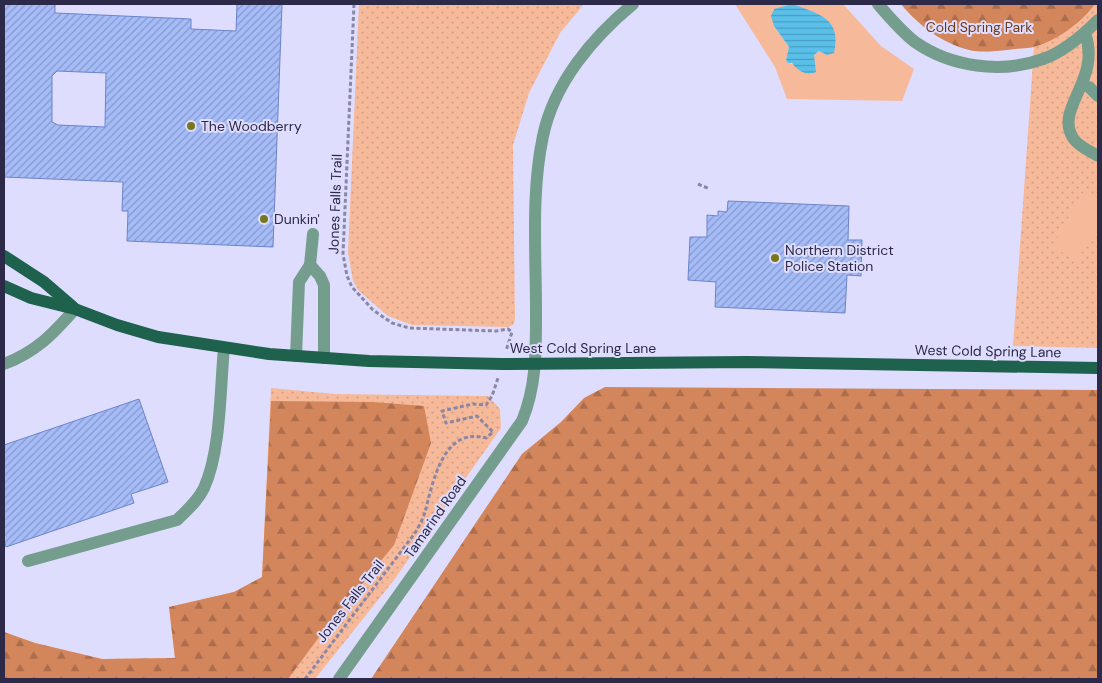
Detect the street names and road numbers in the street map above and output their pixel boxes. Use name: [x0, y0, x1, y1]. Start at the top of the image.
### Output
street label: Jones Falls Trail: [324, 154, 346, 254]
street label: West Cold Spring Lane: [510, 339, 656, 357]
street label: West Cold Spring Lane: [915, 341, 1062, 361]
street label: Tamarind Road: [400, 472, 470, 562]
street label: Jones Falls Trail: [312, 556, 388, 646]

